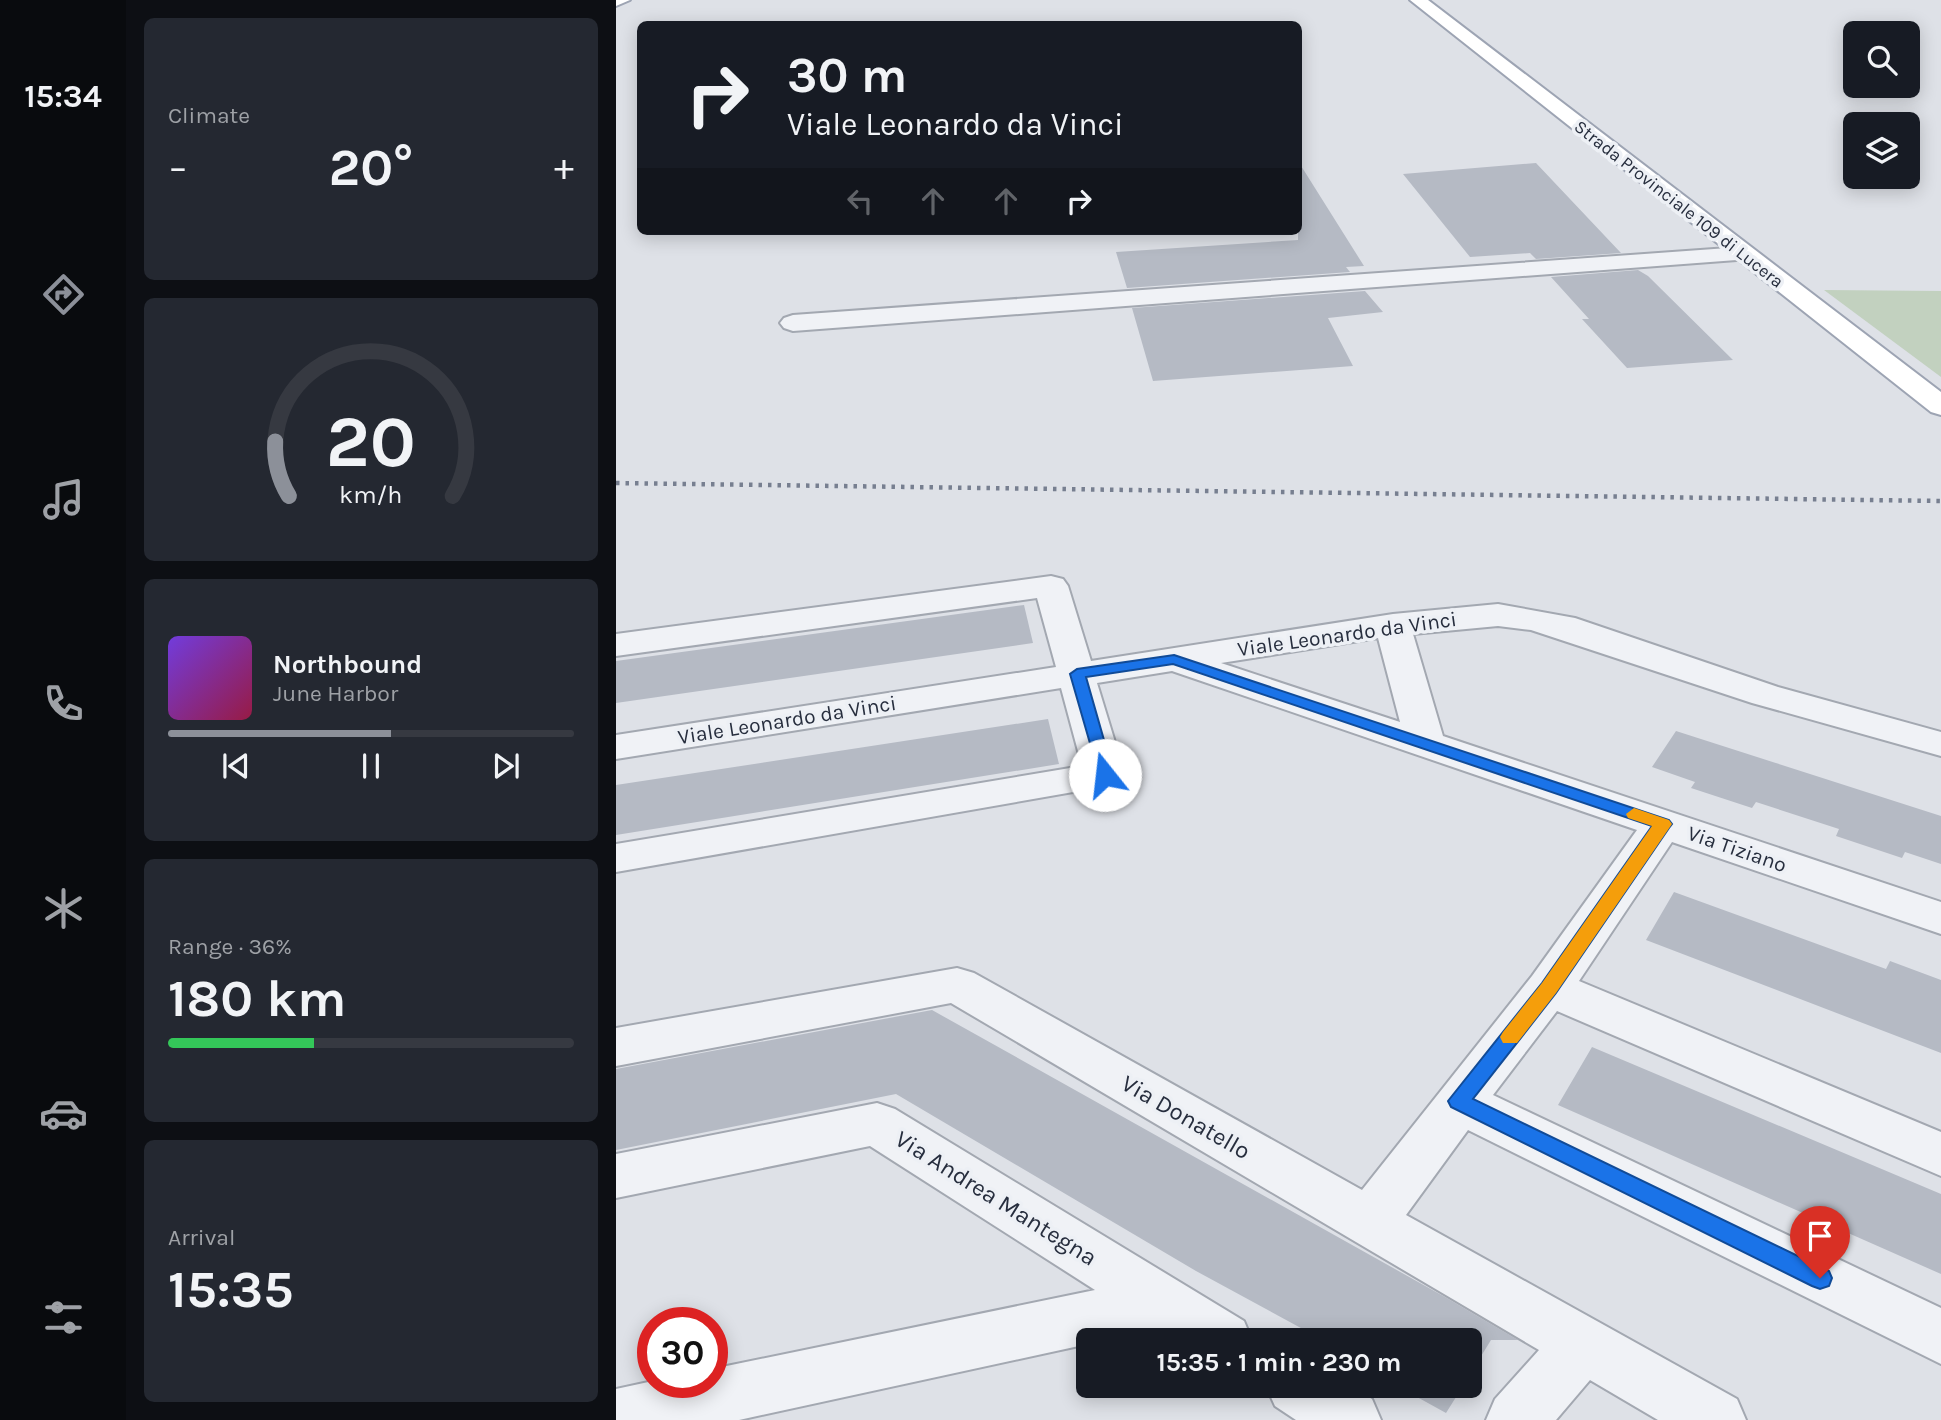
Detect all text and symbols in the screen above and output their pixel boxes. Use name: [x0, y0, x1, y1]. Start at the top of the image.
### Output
map controls: [1843, 21, 1920, 189]
button: search: [1843, 21, 1920, 98]
text: 30 m: [787, 47, 907, 104]
icon: right: [672, 49, 763, 140]
text: 15:34: [24, 78, 102, 115]
text: Climate: [168, 102, 250, 129]
text: Viale Leonardo da Vinci: [787, 106, 1124, 143]
button: layers: [1843, 112, 1920, 189]
street label: Strada Provinciale 109 di Lucera: [1570, 115, 1788, 293]
text: 20°: [329, 137, 413, 198]
text: −: [168, 145, 188, 190]
text: +: [554, 145, 574, 190]
icon: left: [841, 182, 879, 220]
icon: ahead: [914, 182, 952, 220]
icon: ahead: [987, 182, 1025, 220]
icon: right: [1060, 182, 1098, 220]
icon: directions: [39, 270, 88, 319]
text: 20: [326, 399, 416, 484]
icon: music: [39, 475, 88, 524]
text: km/h: [339, 479, 403, 508]
street label: Viale Leonardo da Vinci: [1236, 607, 1458, 661]
text: Northbound: [273, 649, 422, 680]
icon: phone: [39, 679, 88, 728]
text: June Harbor: [273, 680, 398, 707]
street label: Viale Leonardo da Vinci: [676, 691, 898, 749]
position arrow: [1068, 738, 1142, 812]
icon: previous: [217, 747, 255, 785]
icon: pause: [352, 747, 390, 785]
icon: next: [487, 747, 525, 785]
street label: Via Tiziano: [1684, 821, 1790, 877]
icon: climate: [39, 884, 88, 933]
text: Range · 36%: [168, 933, 292, 960]
text: 180 km: [168, 968, 346, 1029]
street label: Via Donatello: [1117, 1069, 1255, 1165]
icon: car: [39, 1089, 88, 1138]
street label: Via Andrea Mantegna: [890, 1124, 1102, 1272]
pin: [1790, 1206, 1850, 1278]
icon: arrive: [1801, 1217, 1839, 1255]
text: Arrival: [168, 1224, 235, 1251]
text: 15:35: [168, 1259, 293, 1320]
icon: filters: [39, 1293, 88, 1342]
speed limit sign: 30: [637, 1307, 728, 1398]
text: 15:35 · 1 min · 230 m: [1156, 1347, 1402, 1378]

